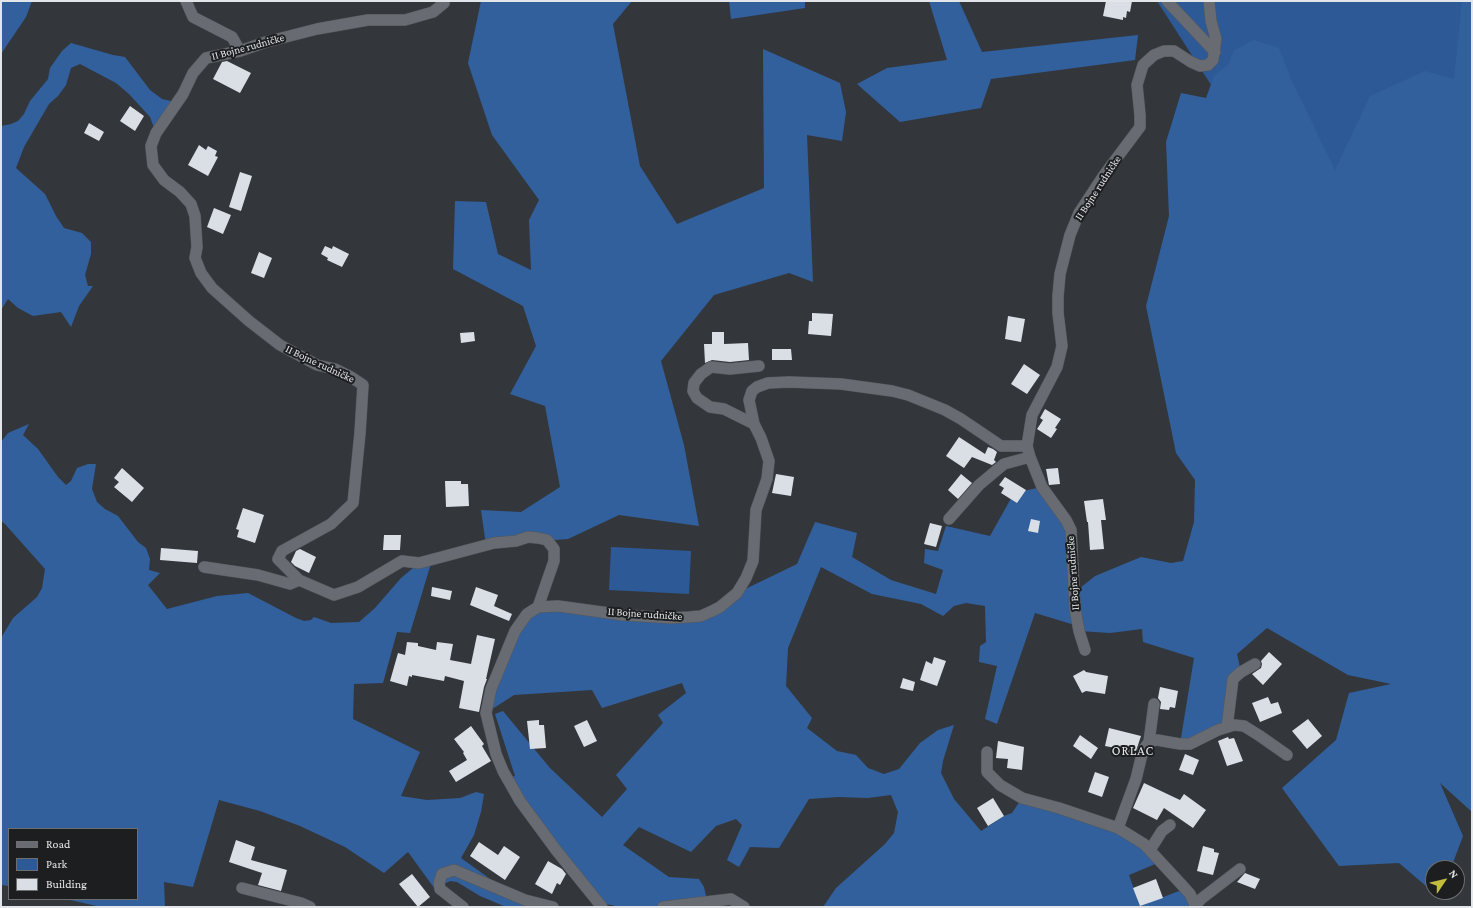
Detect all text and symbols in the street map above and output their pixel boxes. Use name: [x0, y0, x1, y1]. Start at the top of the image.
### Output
street label: II Bojne rudničke: [210, 31, 286, 63]
street label: II Bojne rudničke: [1072, 153, 1124, 223]
street label: II Bojne rudničke: [283, 342, 357, 386]
street label: II Bojne rudničke: [1064, 535, 1082, 611]
street label: II Bojne rudničke: [607, 605, 683, 623]
district label: ORLAC: [1112, 743, 1154, 759]
legend: [8, 828, 138, 900]
text: Road: [46, 837, 70, 851]
text: Park: [46, 857, 67, 871]
north arrow: [1425, 860, 1465, 900]
text: N: [1447, 867, 1461, 880]
text: Building: [46, 877, 87, 891]

